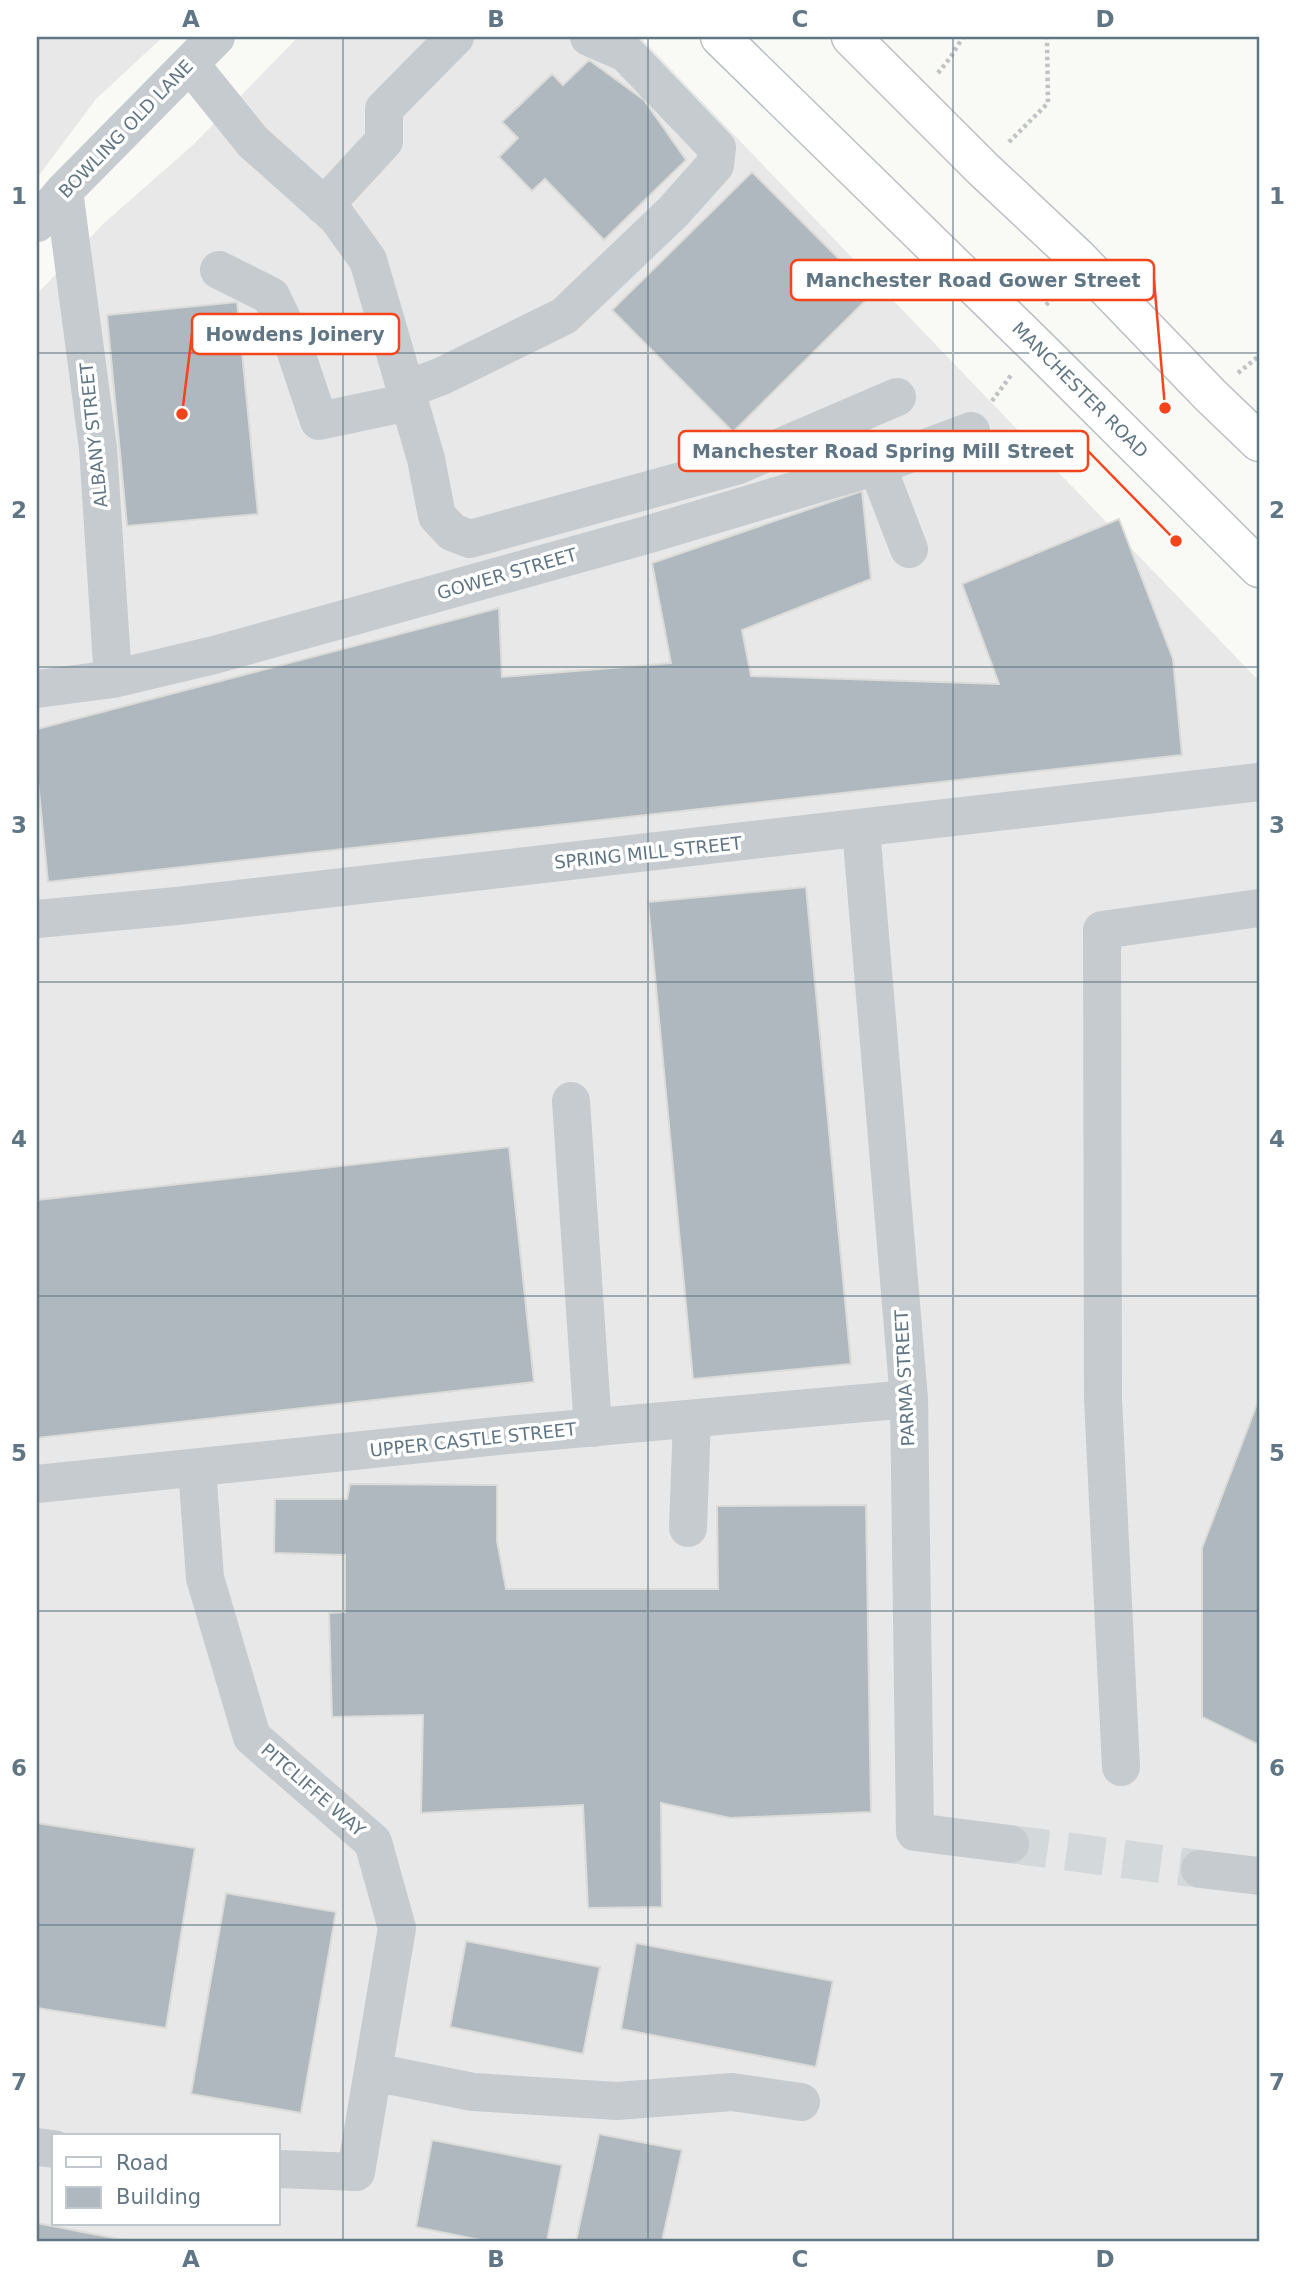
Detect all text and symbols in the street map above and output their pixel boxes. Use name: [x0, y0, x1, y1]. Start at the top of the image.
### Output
text: A: [182, 6, 200, 32]
text: B: [487, 6, 505, 32]
text: C: [792, 6, 808, 32]
text: D: [1095, 6, 1115, 32]
street label: BOWLING OLD LANE: [54, 55, 197, 202]
text: 1: [11, 183, 27, 209]
text: 1: [1269, 183, 1285, 209]
callout: Manchester Road Gower Street: [791, 260, 1154, 300]
text: Manchester Road Gower Street: [806, 269, 1140, 291]
callout: Howdens Joinery: [192, 314, 399, 354]
street label: MANCHESTER ROAD: [1008, 317, 1153, 462]
text: Howdens Joinery: [205, 323, 385, 345]
street label: ALBANY STREET: [75, 360, 112, 509]
callout: Manchester Road Spring Mill Street: [679, 431, 1088, 471]
text: Manchester Road Spring Mill Street: [692, 440, 1074, 462]
text: 2: [11, 497, 27, 523]
text: 2: [1269, 497, 1285, 523]
street label: GOWER STREET: [435, 543, 580, 603]
text: 3: [11, 812, 27, 838]
text: 3: [1269, 812, 1285, 838]
street label: SPRING MILL STREET: [553, 832, 744, 873]
text: 4: [11, 1126, 27, 1152]
text: 4: [1269, 1126, 1285, 1152]
street label: PARMA STREET: [890, 1308, 919, 1447]
street label: UPPER CASTLE STREET: [369, 1418, 578, 1461]
text: 5: [11, 1440, 27, 1466]
text: 5: [1269, 1440, 1285, 1466]
street label: PITCLIFFE WAY: [257, 1739, 370, 1841]
text: 6: [11, 1755, 27, 1781]
text: 6: [1269, 1755, 1285, 1781]
text: 7: [11, 2069, 27, 2095]
text: 7: [1269, 2069, 1285, 2095]
legend: [52, 2134, 280, 2226]
text: Road: [116, 2151, 169, 2175]
text: Building: [116, 2185, 201, 2209]
text: A: [182, 2246, 200, 2272]
text: B: [487, 2246, 505, 2272]
text: C: [792, 2246, 808, 2272]
text: D: [1095, 2246, 1115, 2272]

